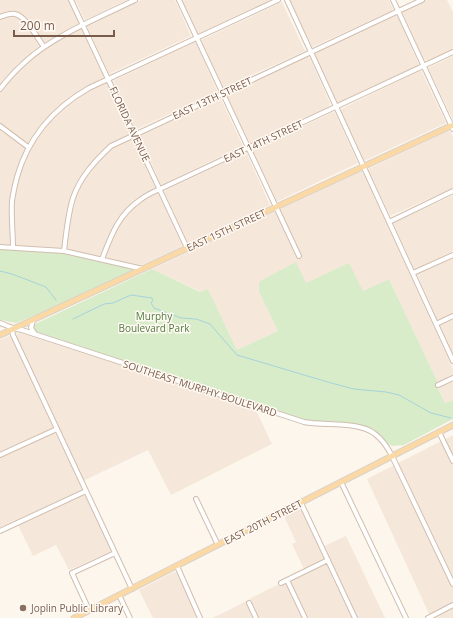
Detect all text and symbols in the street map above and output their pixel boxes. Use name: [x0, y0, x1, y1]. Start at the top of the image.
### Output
scale bar: [14, 12, 114, 38]
text: 200 m: [20, 17, 55, 34]
street label: EAST 13TH STREET: [170, 73, 254, 123]
street label: FLORIDA AVENUE: [106, 84, 154, 164]
street label: EAST 14TH STREET: [221, 116, 305, 166]
street label: EAST 15TH STREET: [184, 205, 268, 255]
park label: Murphy Boulevard Park: [118, 309, 190, 335]
street label: SOUTHEAST MURPHY BOULEVARD: [121, 356, 279, 420]
street label: EAST 20TH STREET: [221, 496, 305, 548]
place label: Joplin Public Library: [30, 601, 124, 615]
marker: Joplin Public Library: [18, 603, 28, 613]

